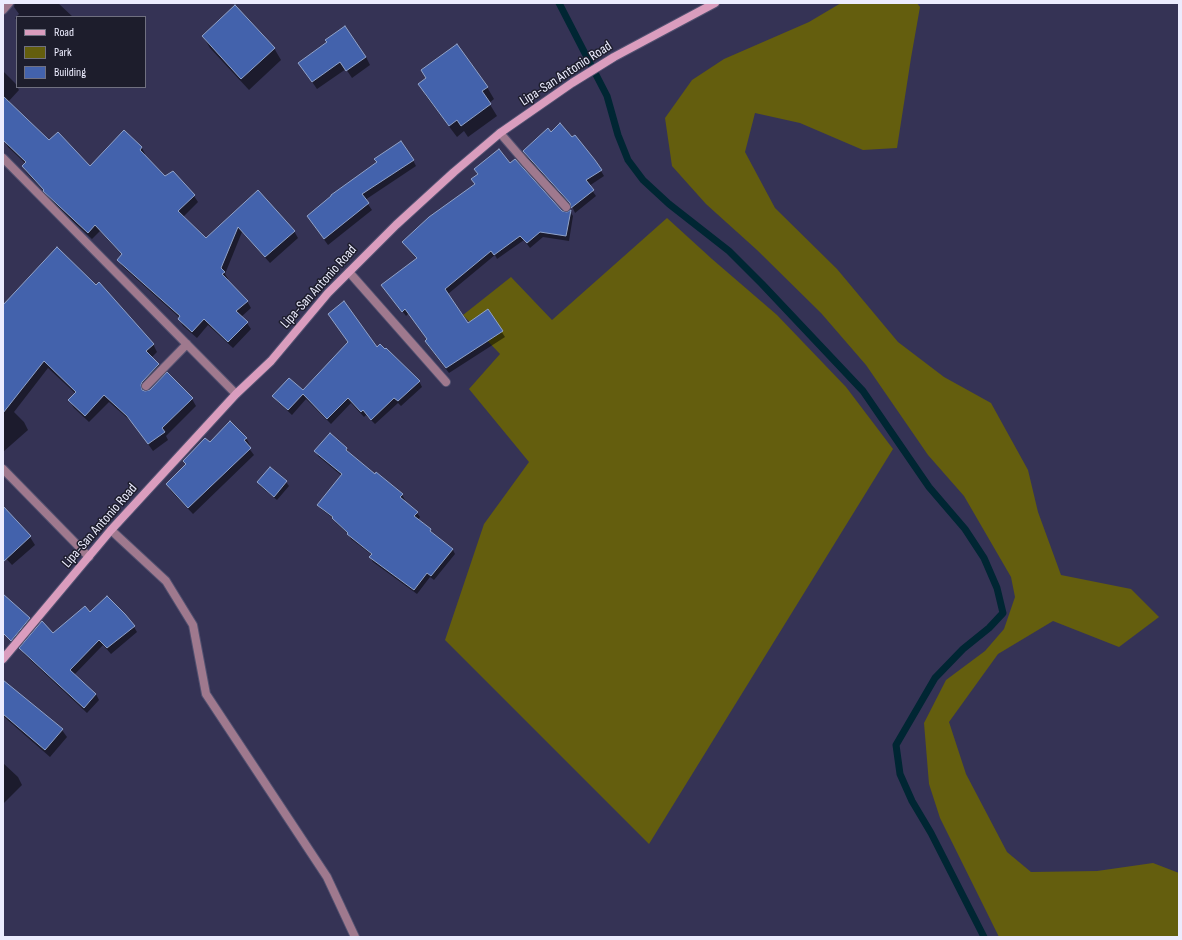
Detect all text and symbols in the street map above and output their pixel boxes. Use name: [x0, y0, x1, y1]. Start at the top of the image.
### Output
legend: [16, 16, 146, 88]
text: Road: [54, 25, 74, 40]
street label: Lipa-San Antonio Road: [517, 38, 615, 110]
text: Park: [54, 45, 72, 60]
text: Building: [54, 65, 86, 80]
street label: Lipa-San Antonio Road: [277, 242, 361, 332]
street label: Lipa-San Antonio Road: [59, 481, 141, 571]

